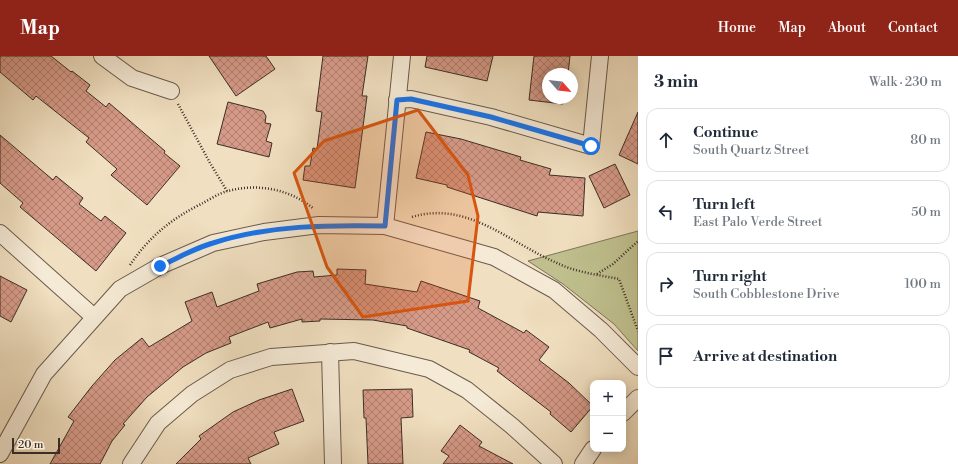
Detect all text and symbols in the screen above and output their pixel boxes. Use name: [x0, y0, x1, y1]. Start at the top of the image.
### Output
text: Map: [20, 16, 60, 40]
text: Home: [718, 19, 756, 37]
text: Map: [778, 19, 806, 37]
text: About: [828, 19, 866, 37]
text: Contact: [888, 19, 938, 37]
north arrow: [542, 68, 578, 104]
text: 3 min: [654, 71, 698, 93]
text: Walk · 230 m: [869, 74, 942, 90]
text: Continue: [693, 123, 758, 142]
icon: ahead: [655, 129, 677, 151]
text: 80 m: [910, 132, 941, 148]
route start: [582, 137, 600, 155]
text: South Quartz Street: [693, 142, 809, 158]
text: Turn left: [693, 195, 755, 214]
icon: left: [655, 201, 677, 223]
text: 50 m: [911, 204, 941, 220]
text: East Palo Verde Street: [693, 214, 822, 230]
route end: [151, 257, 169, 275]
text: Turn right: [693, 267, 767, 286]
icon: right: [655, 273, 677, 295]
text: 100 m: [905, 276, 941, 292]
text: South Cobblestone Drive: [693, 286, 839, 302]
icon: arrive: [655, 345, 677, 367]
text: Arrive at destination: [693, 347, 837, 366]
map controls: [590, 380, 626, 452]
button: +: [590, 380, 626, 416]
button: −: [590, 416, 626, 452]
scale bar: [12, 436, 60, 455]
text: 20 m: [18, 438, 43, 452]

